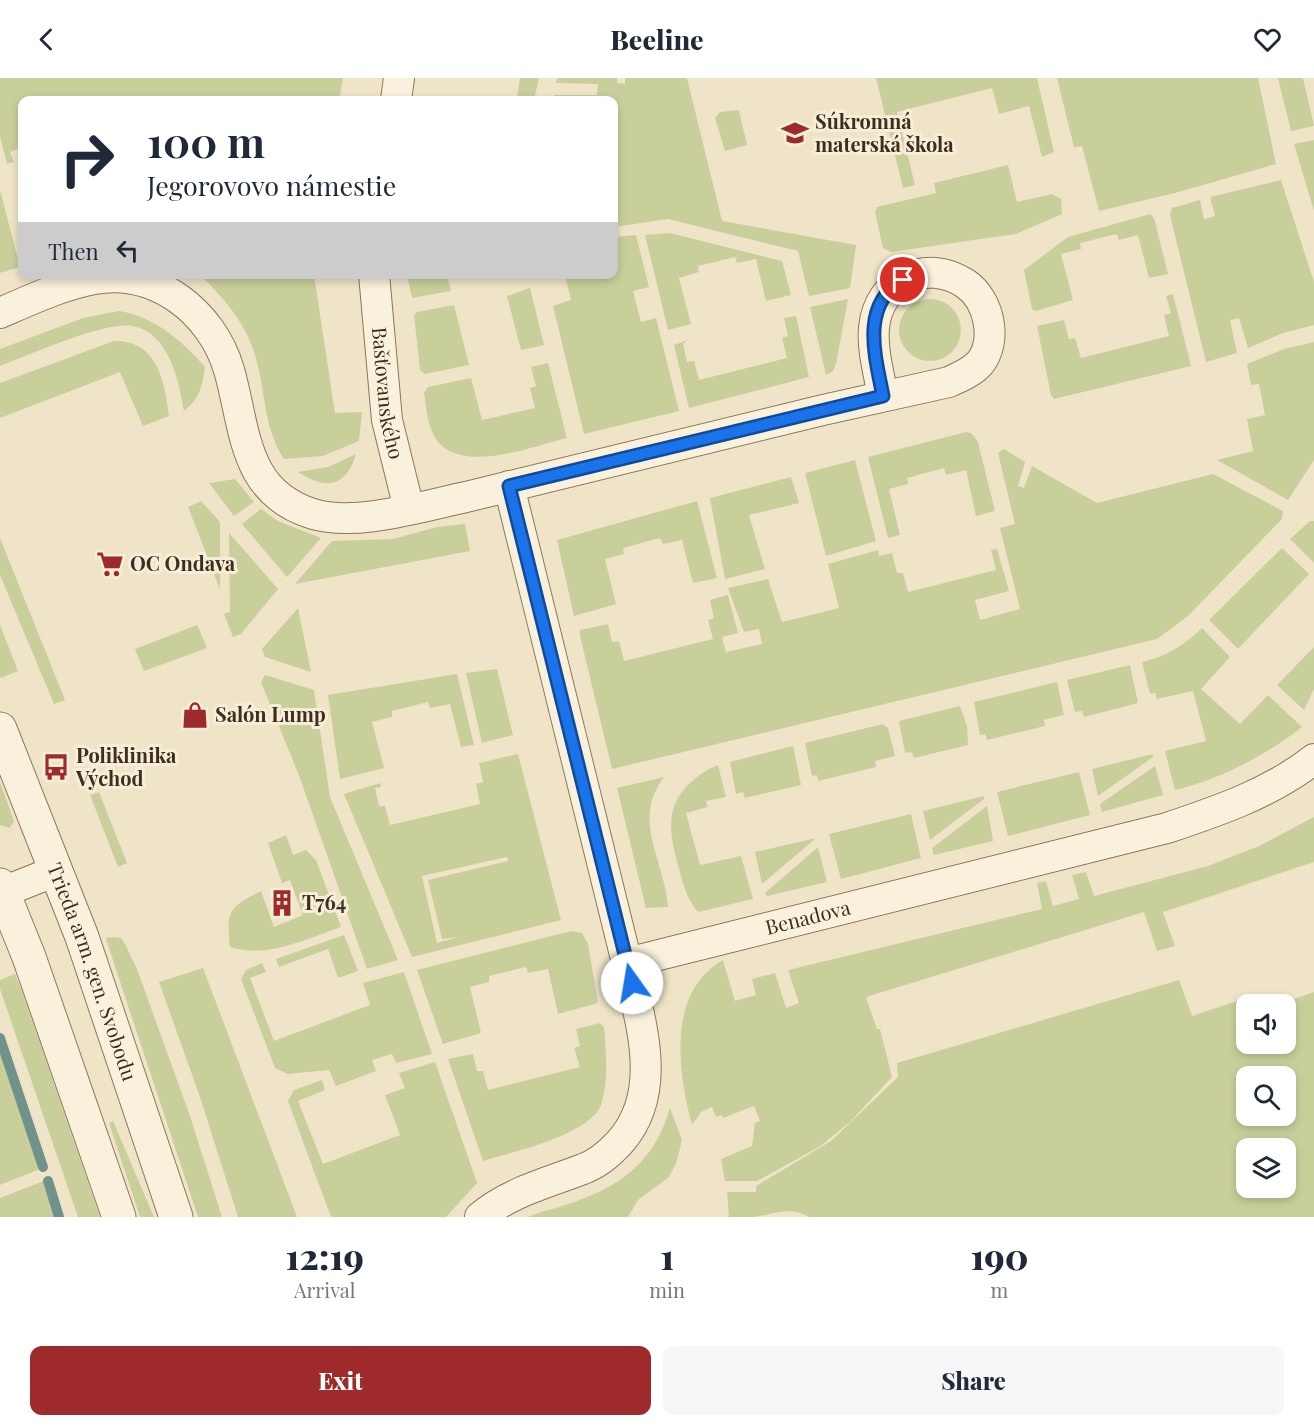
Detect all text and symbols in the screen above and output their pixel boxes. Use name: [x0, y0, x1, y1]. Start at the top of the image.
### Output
text: Beeline: [610, 21, 704, 57]
icon: back: [30, 23, 63, 56]
icon: heart: [1251, 23, 1284, 56]
place label: Súkromná materská škola: [815, 107, 954, 157]
text: 100 m: [147, 113, 265, 169]
school or university icon: Súkromná materská škola: [780, 118, 810, 148]
icon: right: [48, 120, 126, 198]
text: Jegorovovo námestie: [147, 167, 396, 203]
icon: left: [111, 234, 144, 267]
text: Then: [48, 236, 99, 266]
pin: [877, 254, 928, 305]
icon: arrive: [886, 263, 919, 296]
street label: Bašťovanského: [367, 326, 411, 462]
supermarket icon: OC Ondava: [95, 549, 125, 579]
place label: OC Ondava: [130, 549, 236, 576]
shop icon: Salón Lump: [180, 700, 210, 730]
place label: Salón Lump: [215, 700, 326, 727]
place label: Poliklinika Východ: [75, 741, 177, 791]
bus stop icon: Poliklinika Východ: [41, 752, 71, 782]
street label: Trieda arm. gen. Svobodu: [42, 859, 144, 1085]
building icon: T764: [267, 888, 297, 918]
place label: T764: [302, 888, 346, 915]
street label: Benadova: [762, 893, 853, 940]
position arrow: [600, 951, 664, 1015]
map controls: [1236, 994, 1296, 1198]
button: sound: [1236, 994, 1296, 1054]
button: search: [1236, 1066, 1296, 1126]
button: layers: [1236, 1138, 1296, 1198]
text: 12:19: [285, 1231, 364, 1279]
text: 1: [660, 1231, 674, 1279]
text: 190: [970, 1231, 1029, 1279]
text: Arrival: [294, 1276, 355, 1303]
text: min: [649, 1276, 685, 1303]
text: m: [991, 1276, 1008, 1303]
button: Exit: [30, 1346, 651, 1415]
button: Share: [663, 1346, 1284, 1415]

